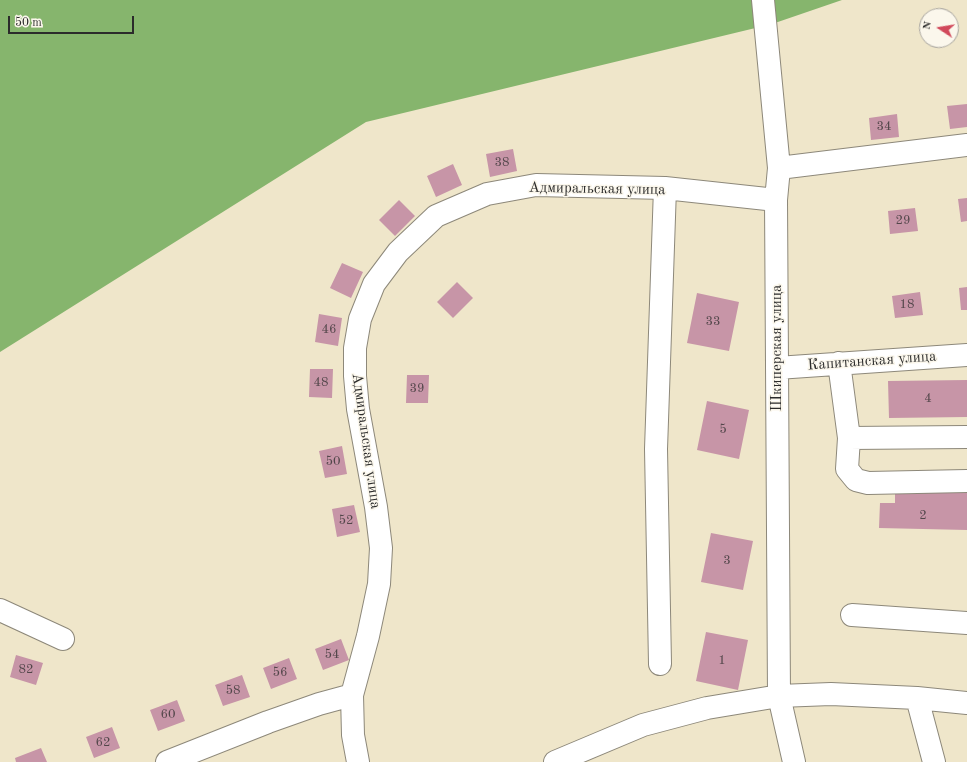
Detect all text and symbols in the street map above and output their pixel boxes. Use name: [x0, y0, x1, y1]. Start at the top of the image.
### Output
scale bar: [10, 8, 136, 34]
north arrow: [919, 8, 959, 48]
text: 50 m: [15, 17, 42, 29]
text: N: [921, 20, 934, 31]
house number: 34: [876, 119, 892, 135]
house number: 38: [494, 155, 510, 171]
street label: Адмиральская улица: [528, 179, 666, 199]
house number: 29: [895, 213, 911, 229]
street label: Шкиперская улица: [768, 285, 786, 411]
house number: 18: [899, 297, 915, 313]
house number: 33: [705, 314, 721, 330]
house number: 46: [321, 322, 337, 338]
street label: Капитанская улица: [807, 348, 937, 374]
street label: Адмиральская улица: [348, 372, 384, 510]
house number: 48: [313, 375, 329, 391]
house number: 39: [409, 381, 425, 397]
house number: 4: [924, 391, 932, 407]
house number: 5: [719, 422, 727, 438]
house number: 50: [325, 454, 341, 470]
house number: 2: [919, 508, 927, 524]
house number: 52: [338, 513, 354, 529]
house number: 3: [723, 553, 731, 569]
house number: 54: [324, 647, 340, 663]
house number: 1: [718, 653, 726, 669]
house number: 82: [18, 662, 34, 678]
house number: 56: [272, 665, 288, 681]
house number: 58: [225, 683, 241, 699]
house number: 60: [160, 707, 176, 723]
house number: 62: [95, 735, 111, 751]

